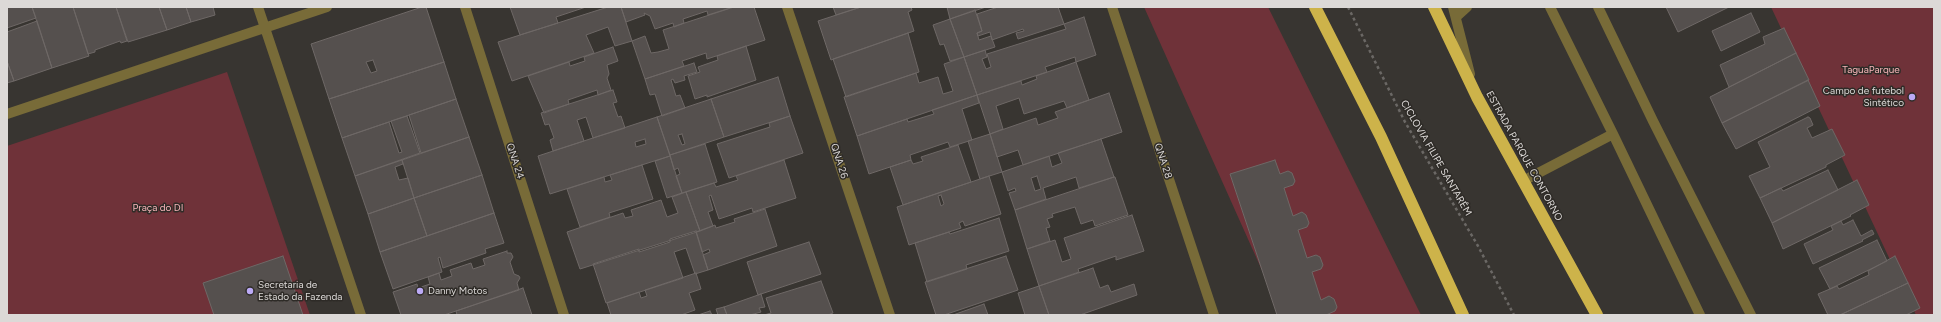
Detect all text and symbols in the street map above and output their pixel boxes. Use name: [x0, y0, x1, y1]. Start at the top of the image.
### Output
park label: TaguaParque: [1842, 64, 1900, 76]
place label: Campo de futebol Sintético: [1823, 85, 1904, 108]
street label: ESTRADA PARQUE CONTORNO: [1483, 89, 1565, 223]
marker: Campo de futebol Sintético: [1907, 92, 1917, 102]
street label: CICLOVIA FILIPE SANTARÉM: [1398, 98, 1474, 218]
street label: QNA 24: [504, 142, 526, 180]
street label: QNA 26: [828, 142, 850, 180]
street label: QNA 28: [1152, 142, 1174, 180]
park label: Praça do DI: [133, 202, 183, 214]
place label: Secretaria de Estado da Fazenda: [258, 279, 342, 302]
place label: Danny Motos: [428, 285, 487, 297]
marker: Secretaria de Estado da Fazenda: [245, 286, 255, 296]
marker: Danny Motos: [415, 286, 425, 296]

